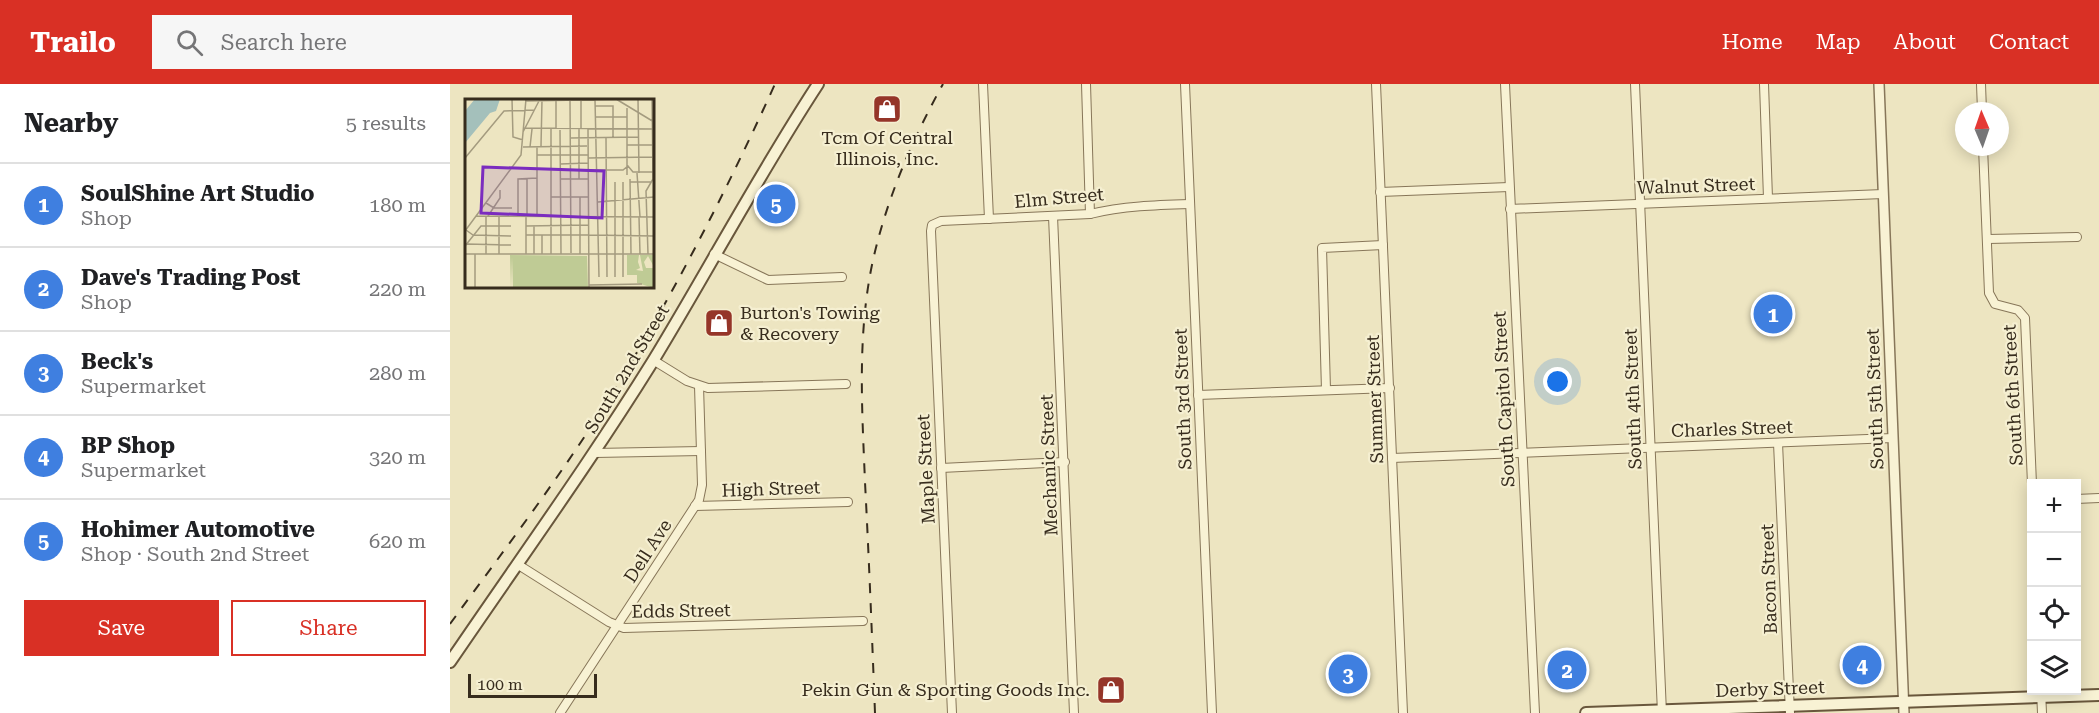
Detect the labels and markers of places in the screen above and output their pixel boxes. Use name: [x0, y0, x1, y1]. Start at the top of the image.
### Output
shop icon: Tcm Of Central Illinois, Inc.: [871, 93, 903, 125]
place label: Tcm Of Central Illinois, Inc.: [821, 127, 953, 169]
pin: 5: [756, 182, 796, 226]
pin: 1: [1754, 292, 1792, 336]
place label: Burton's Towing & Recovery: [740, 302, 881, 344]
shop icon: Burton's Towing & Recovery: [703, 307, 735, 339]
pin: 4: [1842, 642, 1882, 688]
pin: 2: [1548, 648, 1586, 692]
pin: 3: [1328, 652, 1368, 696]
shop icon: Pekin Gun & Sporting Goods Inc.: [1095, 674, 1127, 706]
place label: Pekin Gun & Sporting Goods Inc.: [801, 679, 1090, 700]

